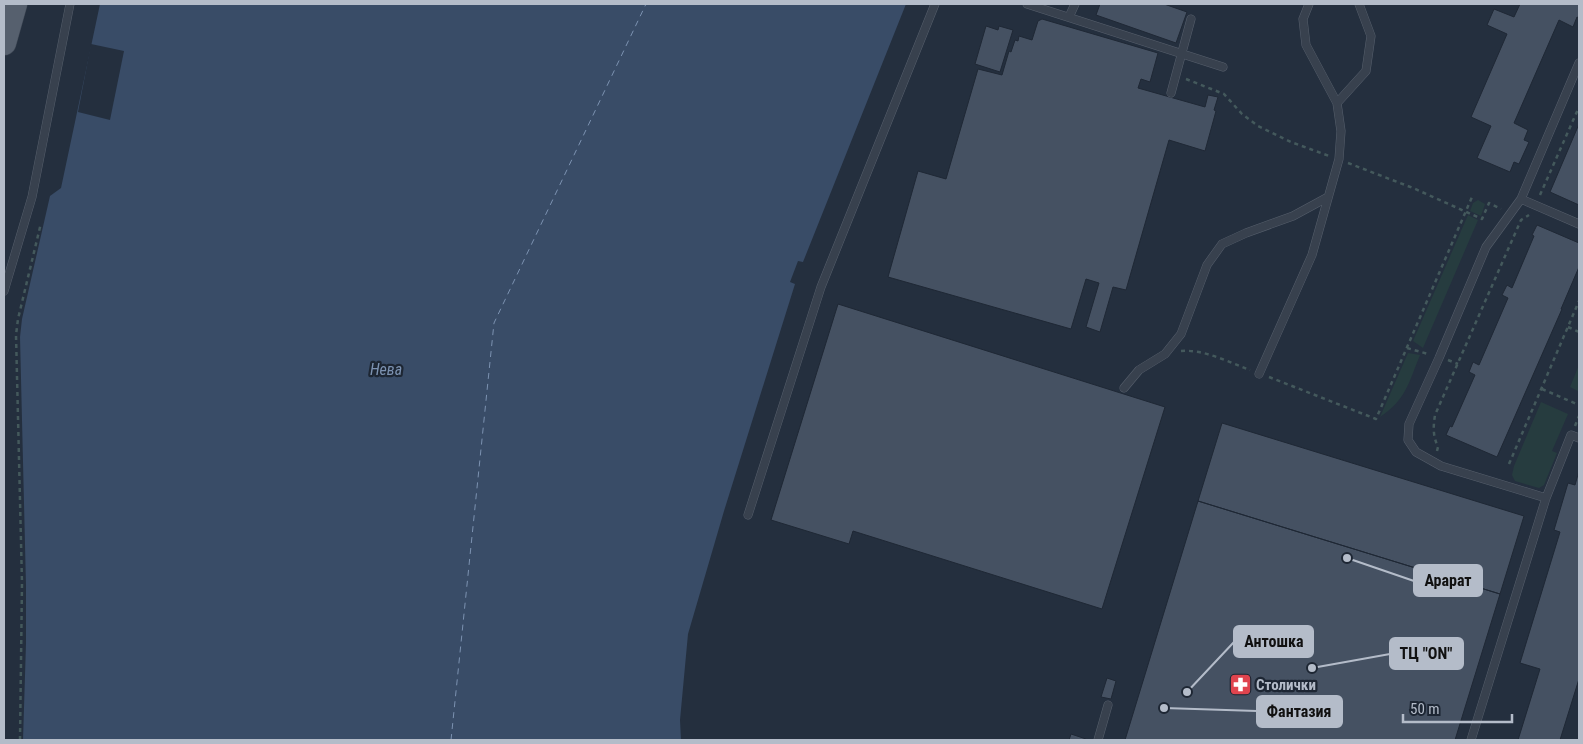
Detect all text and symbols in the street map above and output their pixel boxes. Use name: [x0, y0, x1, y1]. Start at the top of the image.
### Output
water label: Нева: [370, 360, 402, 379]
callout: Арарат: [1414, 565, 1482, 596]
text: Арарат: [1424, 571, 1472, 590]
callout: Антошка: [1234, 626, 1313, 657]
text: Антошка: [1244, 632, 1304, 651]
callout: ТЦ "ON": [1390, 638, 1463, 669]
text: ТЦ "ON": [1400, 644, 1452, 663]
pharmacy icon: Столички: [1228, 673, 1252, 697]
place label: Столички: [1256, 676, 1316, 694]
scale bar: [1403, 692, 1512, 724]
callout: Фантазия: [1257, 696, 1342, 727]
text: 50 m: [1410, 700, 1440, 718]
text: Фантазия: [1267, 702, 1331, 721]

